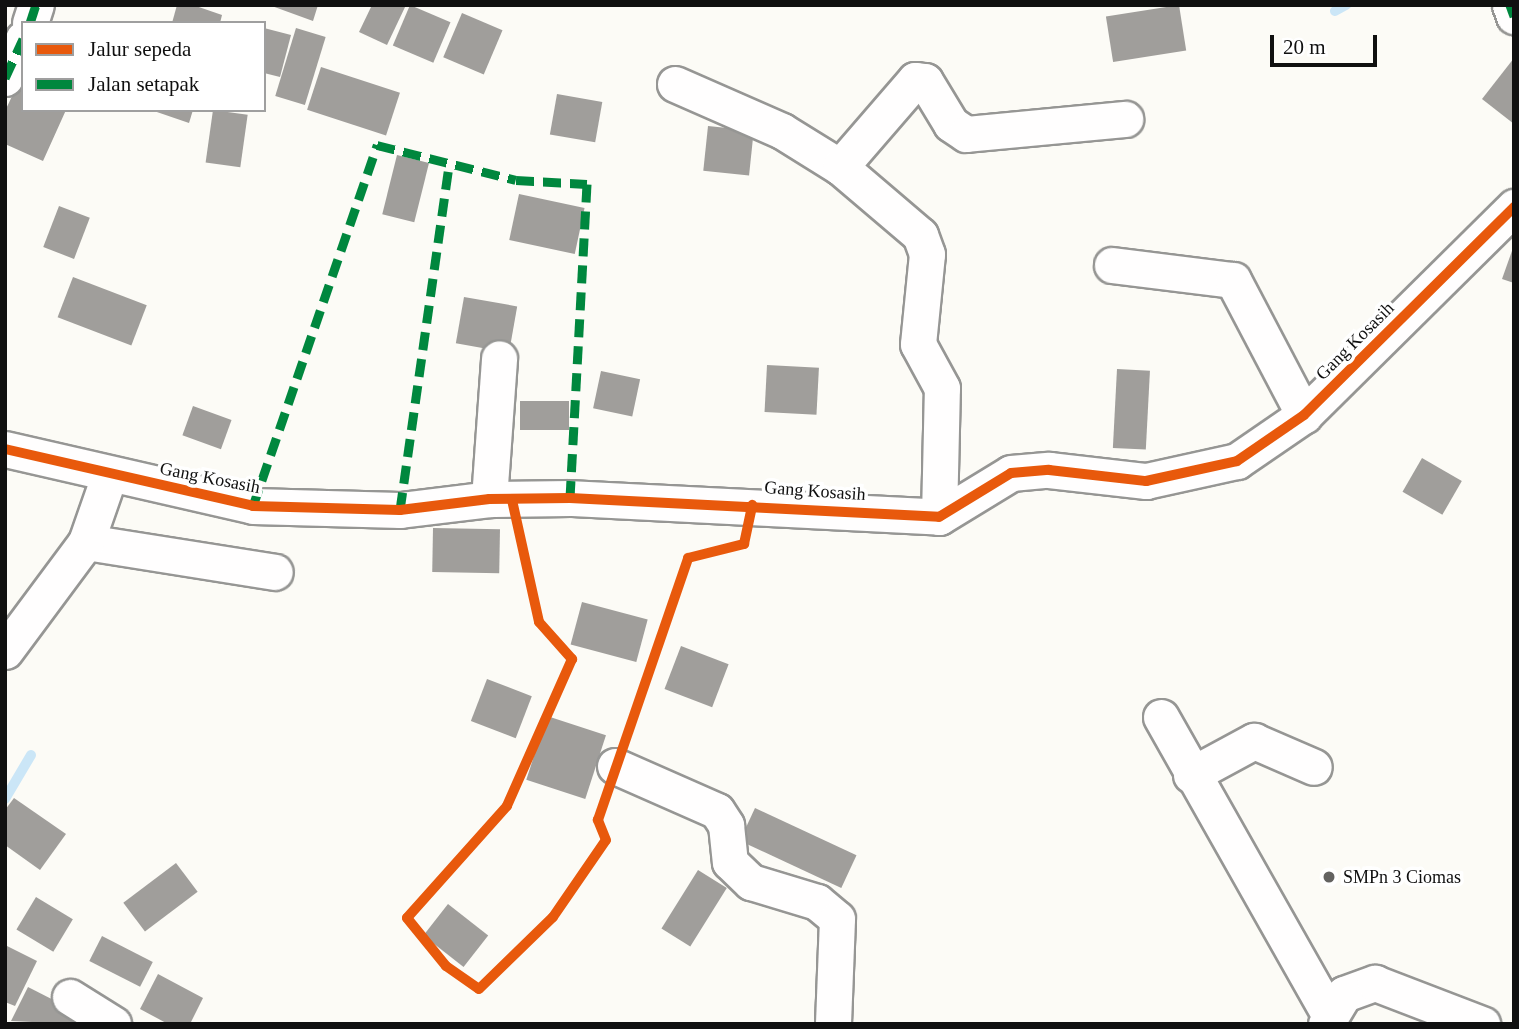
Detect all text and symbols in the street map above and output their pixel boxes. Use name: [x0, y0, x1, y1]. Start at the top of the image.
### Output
legend: [21, 21, 266, 112]
scale bar: [1274, 21, 1381, 65]
text: 20 m: [1283, 35, 1326, 59]
text: Jalur sepeda: [88, 37, 191, 61]
text: Jalan setapak: [88, 72, 199, 96]
street label: Gang Kosasih: [1311, 297, 1399, 385]
street label: Gang Kosasih: [158, 458, 262, 498]
street label: Gang Kosasih: [764, 477, 866, 505]
place label: SMPn 3 Ciomas: [1343, 866, 1461, 888]
marker: SMPn 3 Ciomas: [1321, 869, 1337, 885]

